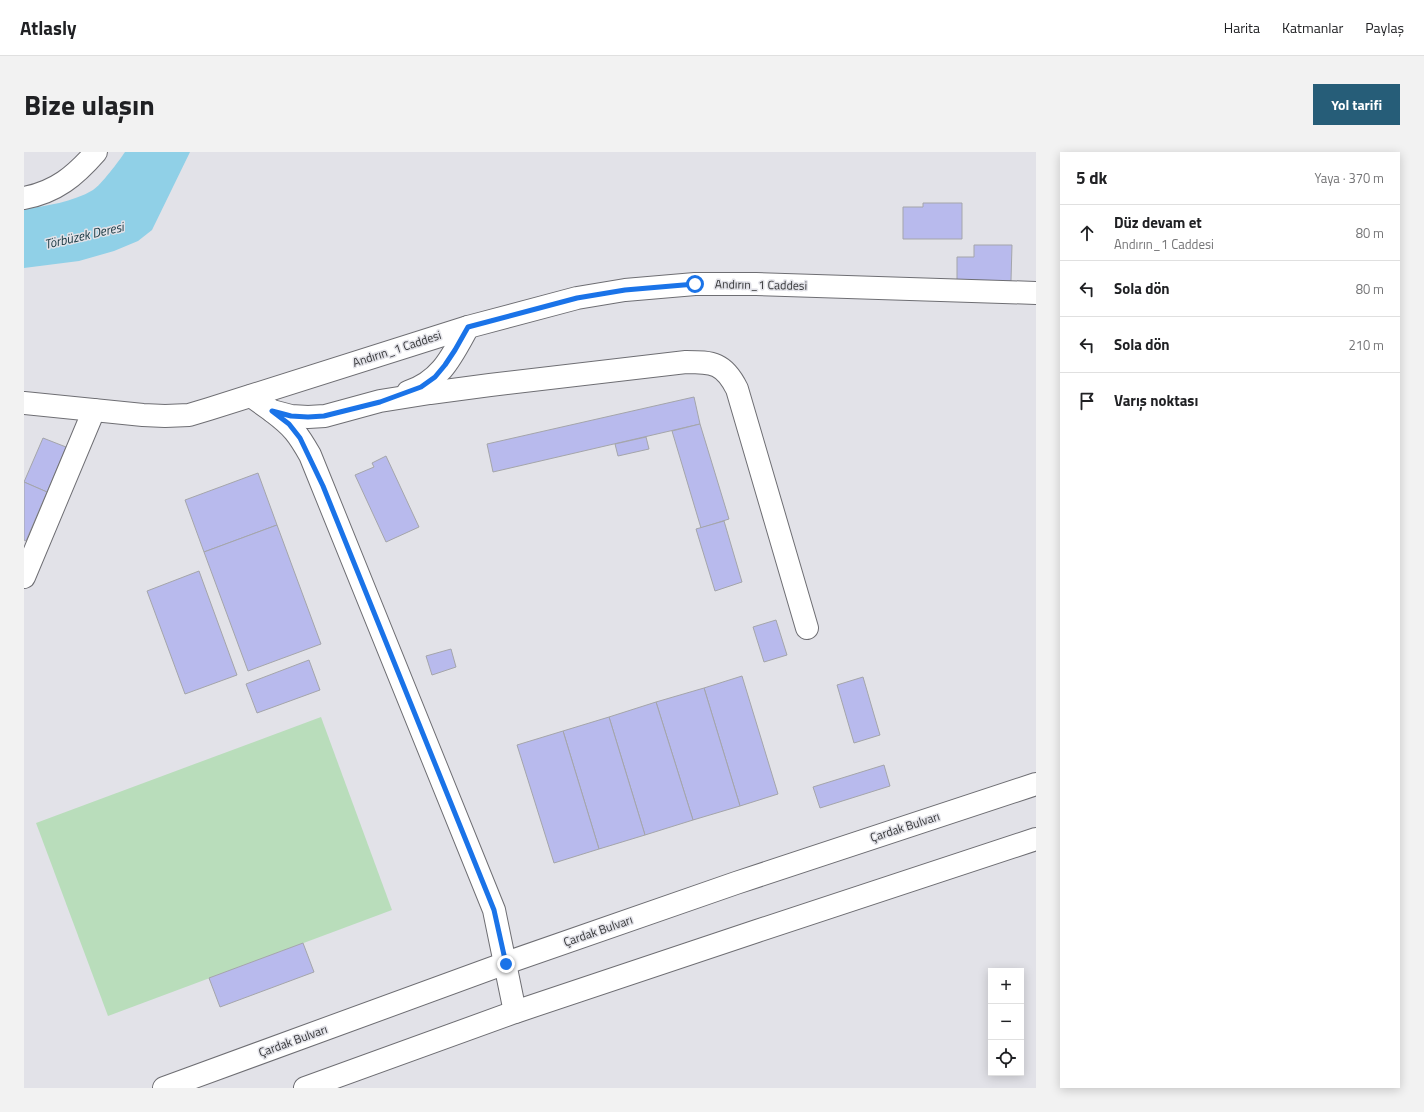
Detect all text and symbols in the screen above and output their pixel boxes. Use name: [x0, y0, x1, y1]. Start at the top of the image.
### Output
text: Atlasly: [20, 13, 77, 42]
text: Harita: [1224, 17, 1260, 38]
text: Katmanlar: [1282, 17, 1343, 38]
text: Paylaş: [1365, 17, 1404, 38]
text: Bize ulaşın: [24, 83, 155, 126]
button: Yol tarifi: [1313, 84, 1400, 125]
text: 5 dk: [1076, 165, 1107, 191]
text: Yaya · 370 m: [1315, 168, 1384, 188]
text: Düz devam et: [1114, 211, 1202, 234]
water label: Törbüzek Deresi: [42, 216, 127, 254]
icon: ahead: [1076, 222, 1098, 244]
text: 80 m: [1356, 223, 1384, 243]
text: Andırın_1 Caddesi: [1114, 234, 1214, 254]
street label: Andırın_1 Caddesi: [715, 274, 807, 295]
route start: [686, 275, 704, 293]
text: Sola dön: [1114, 277, 1170, 300]
icon: left: [1076, 278, 1098, 300]
text: 80 m: [1356, 279, 1384, 299]
street label: Andırın_1 Caddesi: [350, 325, 444, 372]
text: Sola dön: [1114, 333, 1170, 356]
icon: left: [1076, 334, 1098, 356]
text: 210 m: [1348, 335, 1384, 355]
text: Varış noktası: [1114, 389, 1198, 412]
icon: arrive: [1076, 390, 1098, 412]
street label: Çardak Bulvarı: [868, 806, 942, 847]
street label: Çardak Bulvarı: [561, 910, 635, 951]
route end: [497, 955, 515, 973]
map controls: [988, 968, 1024, 1076]
button: +: [988, 968, 1024, 1004]
button: −: [988, 1004, 1024, 1040]
street label: Çardak Bulvarı: [256, 1019, 330, 1062]
button: locate: [988, 1040, 1024, 1076]

